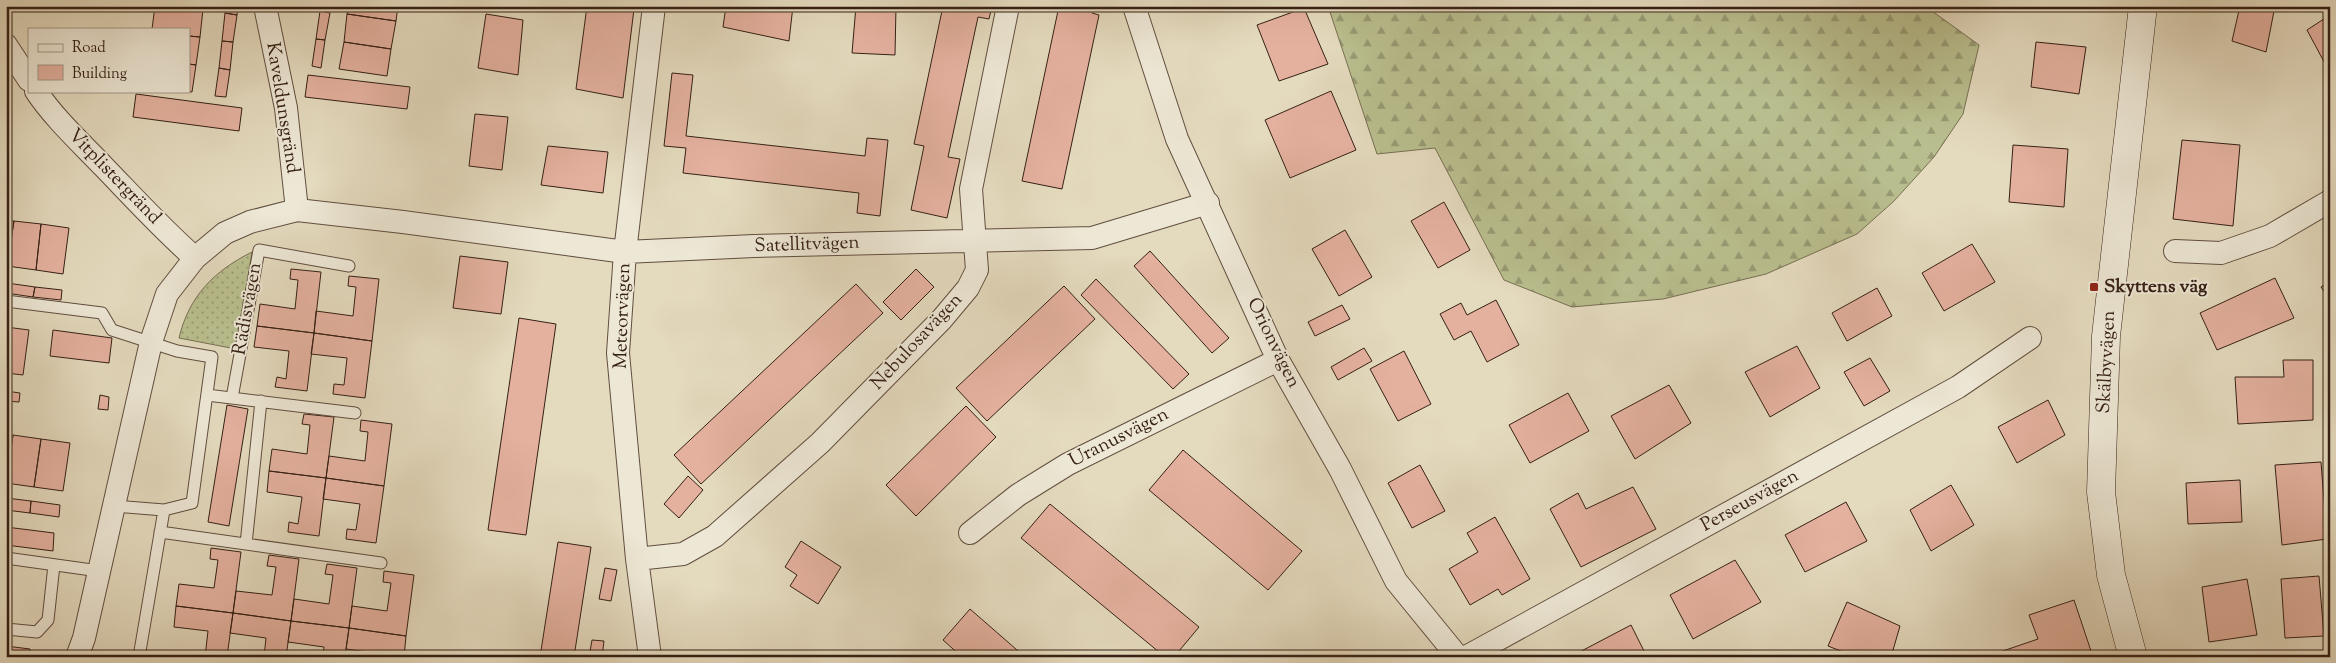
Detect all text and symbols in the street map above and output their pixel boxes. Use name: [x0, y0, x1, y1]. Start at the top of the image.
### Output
legend: [28, 28, 190, 92]
text: Road: [72, 38, 106, 59]
street label: Kaveldunsgränd: [258, 40, 306, 176]
text: Building: [72, 64, 127, 85]
street label: Vitplistergränd: [61, 123, 167, 231]
street label: Satellitvägen: [754, 230, 860, 260]
street label: Rädisvägen: [227, 261, 269, 357]
street label: Meteorvägen: [608, 262, 638, 370]
place label: Skyttens väg: [2104, 274, 2208, 301]
marker: Skyttens väg: [2088, 281, 2100, 293]
street label: Nebulosavägen: [865, 287, 969, 397]
street label: Orionvägen: [1240, 293, 1306, 393]
street label: Skälbyvägen: [2091, 310, 2123, 414]
street label: Uranusvägen: [1065, 401, 1173, 475]
street label: Perseusvägen: [1696, 463, 1804, 539]

